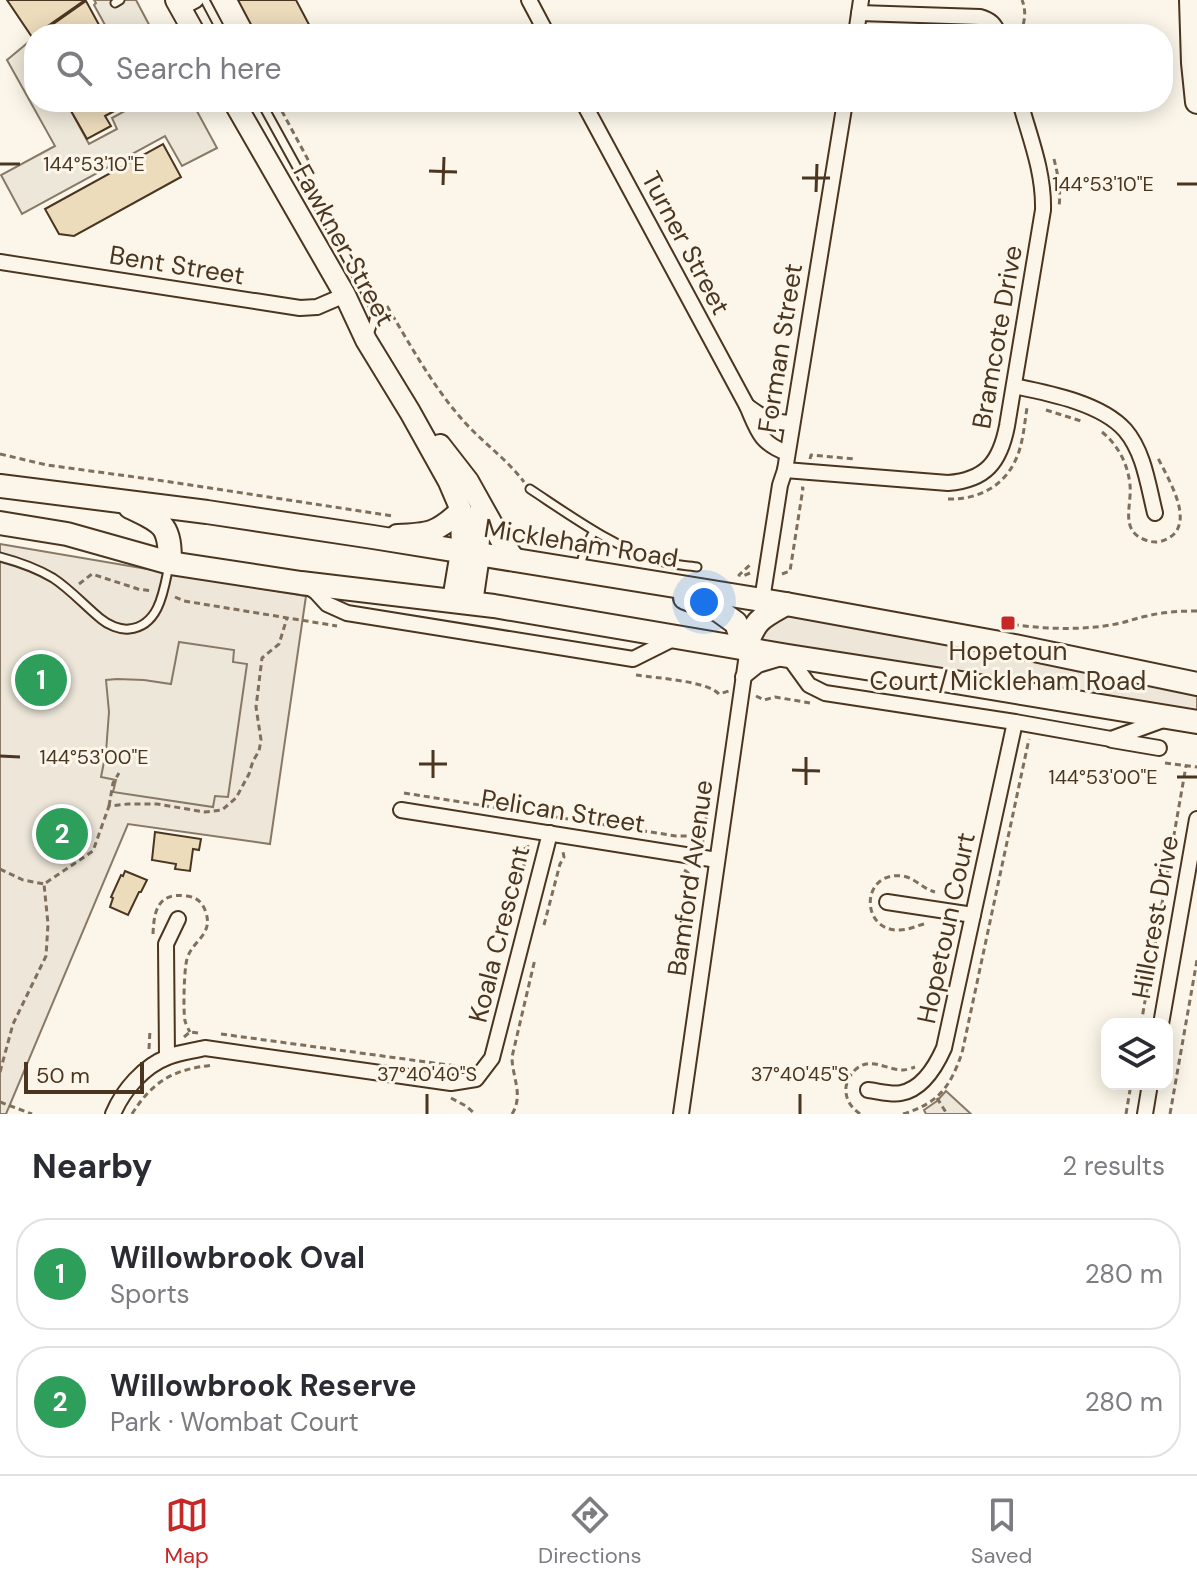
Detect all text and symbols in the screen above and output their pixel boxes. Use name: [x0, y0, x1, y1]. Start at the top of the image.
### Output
search box: [24, 24, 1173, 112]
icon: search: [52, 46, 96, 90]
text: Search here: [116, 49, 282, 88]
text: 144°53'10"E: [43, 151, 145, 177]
street label: Fawkner Street: [286, 158, 402, 332]
street label: Turner Street: [634, 165, 738, 321]
text: 144°53'10"E: [1052, 171, 1154, 197]
street label: Bent Street: [107, 238, 247, 292]
street label: Bramcote Drive: [964, 243, 1030, 431]
street label: Forman Street: [750, 261, 810, 435]
street label: Mickleham Road: [481, 511, 681, 575]
your location: [684, 582, 724, 622]
marker: Hopetoun Court/Mickleham Road: [999, 614, 1017, 632]
place label: Hopetoun Court/Mickleham Road: [870, 634, 1146, 698]
pin: 1: [15, 650, 67, 710]
text: 144°53'00"E: [39, 744, 149, 770]
text: 144°53'00"E: [1048, 764, 1158, 790]
street label: Bamford Avenue: [659, 778, 721, 978]
street label: Pelican Street: [479, 781, 647, 841]
pin: 2: [36, 804, 88, 864]
street label: Hopetoun Court: [909, 829, 983, 1027]
street label: Hillcrest Drive: [1124, 833, 1186, 1001]
street label: Koala Crescent: [461, 842, 537, 1026]
map controls: [1101, 1018, 1173, 1090]
button: layers: [1101, 1018, 1173, 1090]
scale bar: [24, 1058, 144, 1094]
text: 50 m: [36, 1061, 90, 1090]
text: 37°40'40"S: [377, 1061, 477, 1087]
text: 37°40'45"S: [751, 1061, 849, 1087]
text: Nearby: [32, 1144, 152, 1189]
text: 2 results: [1062, 1149, 1165, 1183]
text: Willowbrook Oval: [110, 1238, 365, 1277]
text: 1: [55, 1257, 65, 1291]
text: 280 m: [1085, 1257, 1163, 1291]
text: Sports: [110, 1277, 190, 1311]
text: Willowbrook Reserve: [110, 1366, 417, 1405]
text: 2: [52, 1385, 68, 1419]
text: 280 m: [1085, 1385, 1163, 1419]
text: Park · Wombat Court: [110, 1405, 359, 1439]
tab: Map: [165, 1493, 209, 1570]
tab: Directions: [538, 1493, 642, 1570]
tab: Saved: [971, 1493, 1032, 1570]

